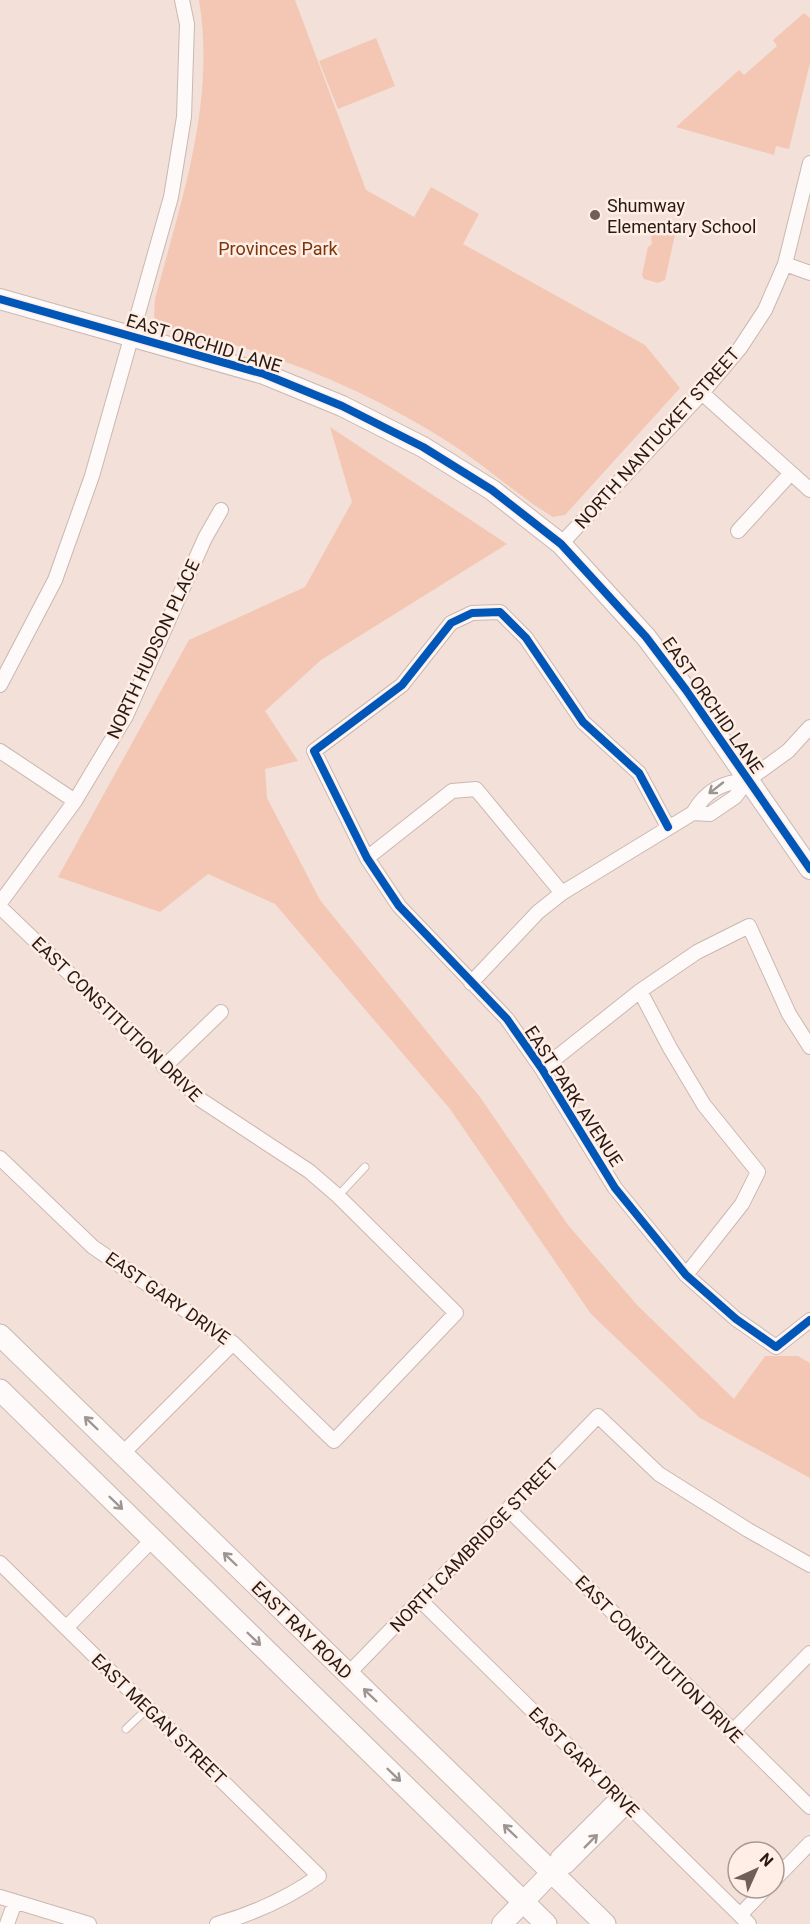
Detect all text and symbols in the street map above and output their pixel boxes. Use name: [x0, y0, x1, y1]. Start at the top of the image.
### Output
place label: Shumway Elementary School: [607, 195, 756, 237]
marker: Shumway Elementary School: [588, 208, 602, 222]
park label: Provinces Park: [218, 238, 339, 259]
street label: EAST ORCHID LANE: [124, 309, 284, 377]
street label: NORTH NANTUCKET STREET: [570, 343, 744, 533]
street label: NORTH HUDSON PLACE: [102, 556, 204, 742]
street label: EAST ORCHID LANE: [658, 633, 768, 777]
one-way arrow: [709, 782, 725, 795]
street label: EAST CONSTITUTION DRIVE: [28, 932, 206, 1106]
street label: EAST PARK AVENUE: [521, 1022, 627, 1170]
street label: EAST GARY DRIVE: [102, 1247, 234, 1349]
one-way arrow: [83, 1416, 98, 1431]
street label: NORTH CAMBRIDGE STREET: [386, 1454, 563, 1636]
one-way arrow: [108, 1495, 123, 1510]
one-way arrow: [223, 1552, 238, 1567]
street label: EAST CONSTITUTION DRIVE: [571, 1571, 747, 1747]
street label: EAST RAY ROAD: [247, 1577, 357, 1683]
one-way arrow: [247, 1631, 262, 1646]
street label: EAST MEGAN STREET: [87, 1649, 231, 1789]
one-way arrow: [363, 1688, 378, 1703]
street label: EAST GARY DRIVE: [525, 1703, 643, 1821]
one-way arrow: [386, 1768, 401, 1782]
one-way arrow: [502, 1824, 517, 1839]
one-way arrow: [584, 1834, 599, 1849]
north arrow: [726, 1840, 786, 1900]
text: N: [756, 1849, 777, 1870]

